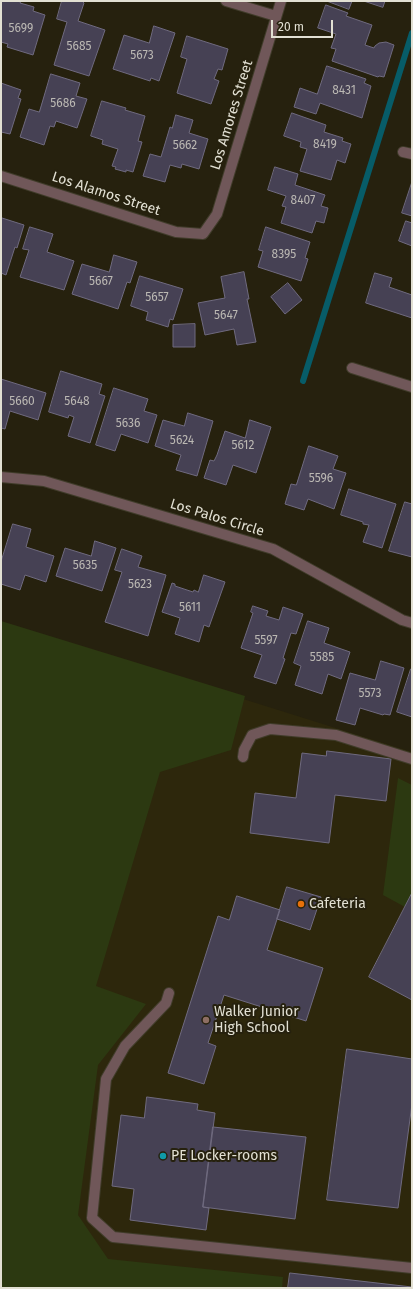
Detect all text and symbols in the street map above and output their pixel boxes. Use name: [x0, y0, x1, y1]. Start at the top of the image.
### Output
scale bar: [273, 12, 335, 38]
text: 20 m: [278, 20, 304, 34]
house number: 5699: [9, 22, 33, 36]
house number: 5685: [66, 40, 92, 54]
house number: 5673: [130, 49, 154, 63]
street label: Los Amores Street: [207, 58, 257, 172]
house number: 8431: [332, 84, 356, 98]
house number: 5686: [50, 97, 76, 111]
house number: 8419: [313, 138, 337, 152]
house number: 5662: [173, 139, 197, 153]
street label: Los Alamos Street: [50, 169, 162, 219]
house number: 8407: [291, 194, 315, 208]
house number: 8395: [272, 248, 296, 262]
house number: 5667: [89, 275, 113, 289]
house number: 5657: [145, 291, 169, 305]
house number: 5647: [214, 309, 238, 323]
house number: 5660: [9, 395, 35, 409]
house number: 5648: [64, 395, 90, 409]
house number: 5636: [116, 417, 140, 431]
house number: 5624: [170, 434, 194, 448]
house number: 5612: [232, 439, 254, 453]
house number: 5596: [309, 472, 333, 486]
street label: Los Palos Circle: [168, 496, 266, 540]
house number: 5635: [73, 559, 97, 573]
house number: 5623: [128, 578, 152, 592]
house number: 5611: [179, 601, 201, 615]
house number: 5597: [254, 634, 278, 648]
house number: 5585: [310, 651, 334, 665]
house number: 5573: [359, 687, 381, 701]
place label: Cafeteria: [309, 896, 366, 912]
marker: Cafeteria: [296, 899, 306, 909]
place label: Walker Junior High School: [214, 1004, 299, 1036]
marker: Walker Junior High School: [201, 1015, 211, 1025]
place label: PE Locker-rooms: [171, 1148, 277, 1164]
marker: PE Locker-rooms: [158, 1151, 168, 1161]

